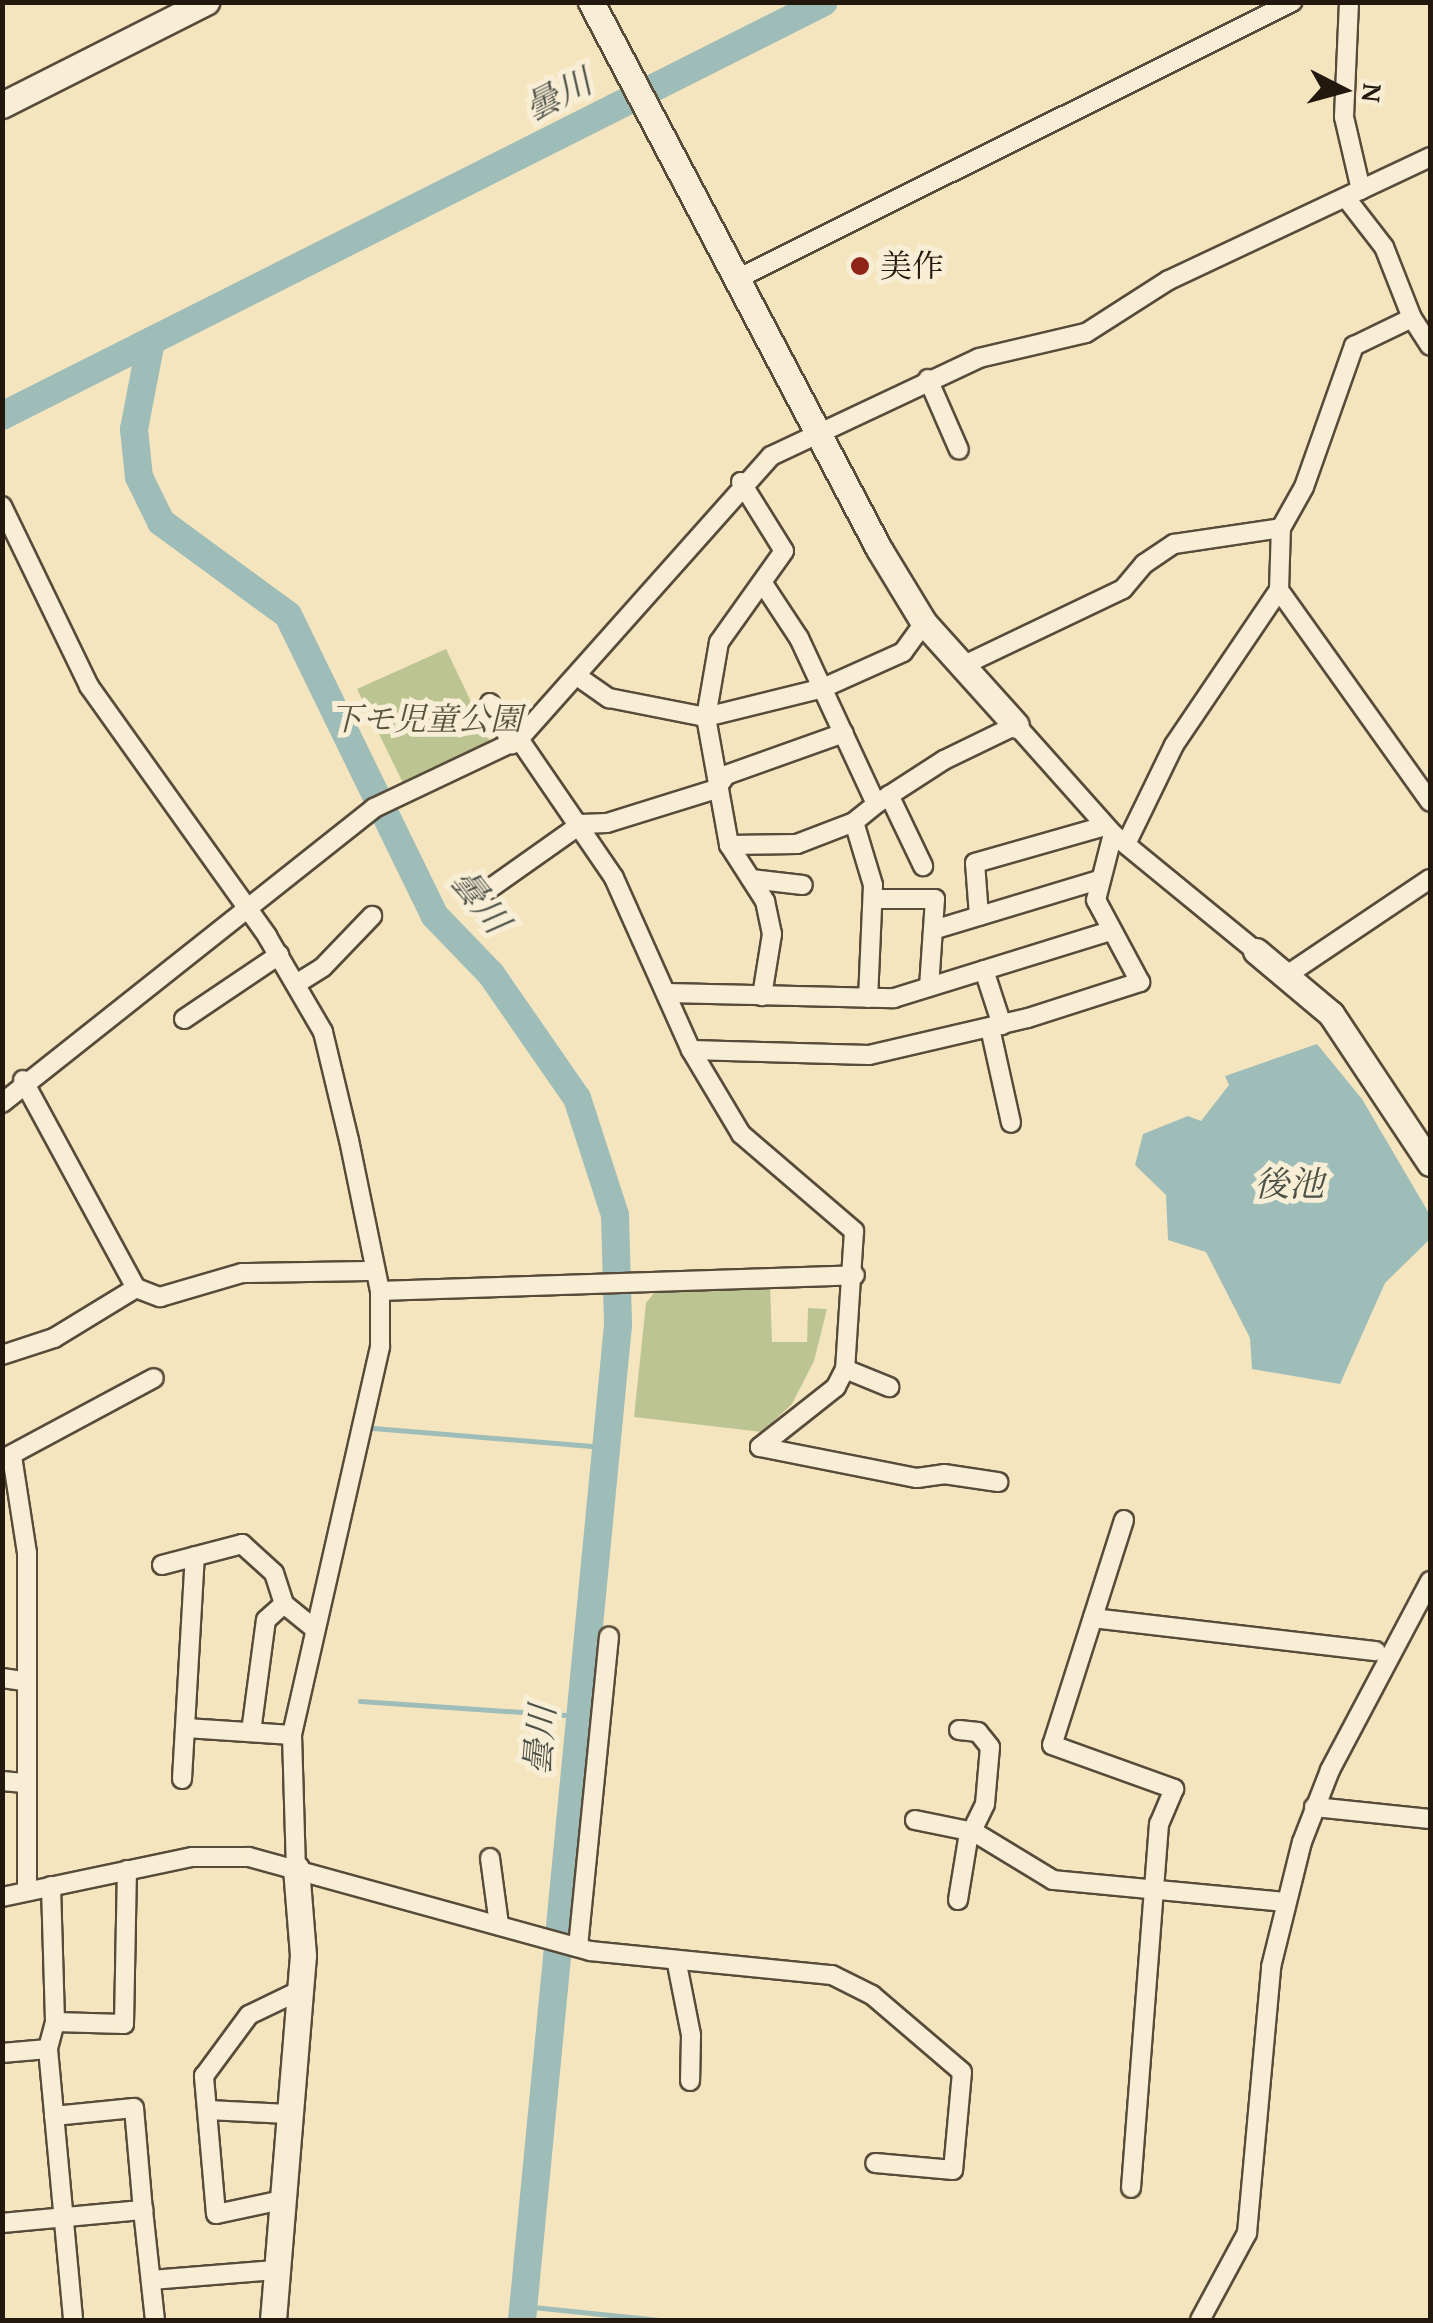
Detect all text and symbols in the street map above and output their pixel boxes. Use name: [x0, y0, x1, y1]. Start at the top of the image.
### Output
north arrow: [1293, 40, 1393, 140]
water label: 曇川: [517, 60, 599, 130]
text: N: [1352, 82, 1395, 105]
place label: 美作: [880, 247, 944, 285]
marker: 美作: [849, 255, 871, 277]
park label: 下モ児童公園: [330, 700, 522, 738]
water label: 曇川: [442, 860, 518, 942]
water label: 後池: [1254, 1163, 1324, 1205]
water label: 曇川: [516, 1703, 564, 1777]

